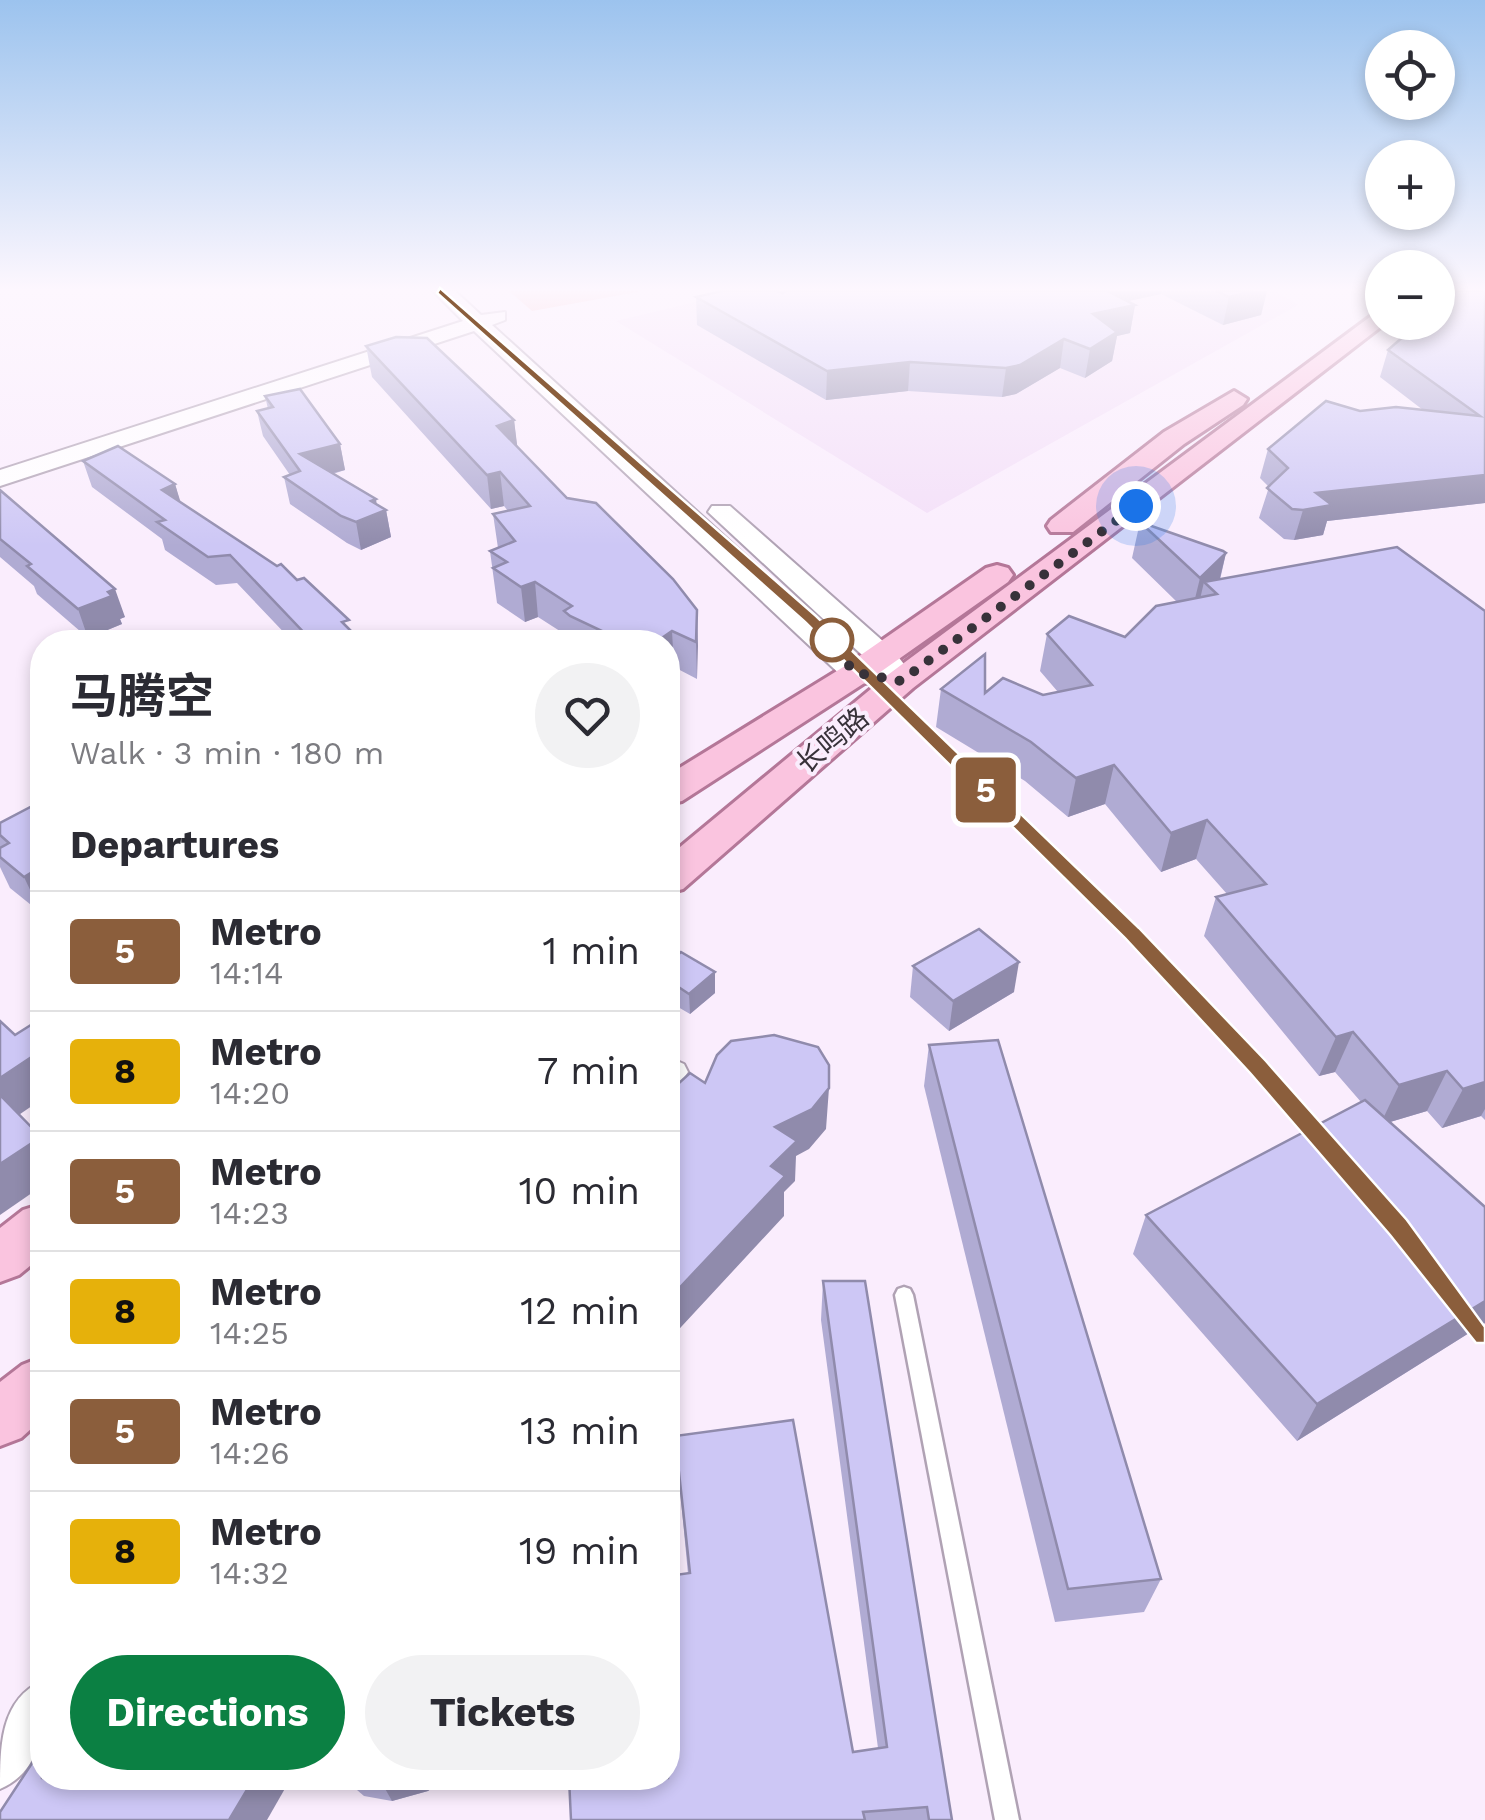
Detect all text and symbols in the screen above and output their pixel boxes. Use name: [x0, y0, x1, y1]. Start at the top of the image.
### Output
map controls: [1365, 30, 1455, 340]
button: locate: [1365, 30, 1455, 120]
button: +: [1365, 140, 1455, 230]
button: −: [1365, 250, 1455, 340]
your location: [1111, 481, 1161, 531]
unlabelled marker: [811, 619, 853, 661]
button: heart: [535, 663, 640, 768]
text: 马腾空: [70, 668, 214, 725]
street label: 长鸣路: [790, 701, 875, 780]
text: Walk · 3 min · 180 m: [70, 734, 384, 772]
line badge: 5: [954, 758, 1018, 822]
text: 5: [976, 769, 996, 811]
text: Departures: [70, 823, 279, 867]
text: Metro: [210, 910, 322, 954]
text: 1 min: [542, 929, 640, 973]
text: 5: [115, 930, 135, 972]
text: 14:14: [210, 954, 284, 992]
text: Metro: [210, 1030, 322, 1074]
text: 7 min: [537, 1049, 640, 1093]
text: 8: [114, 1050, 136, 1092]
text: 14:20: [210, 1074, 290, 1112]
text: Metro: [210, 1150, 322, 1194]
text: 10 min: [519, 1169, 640, 1213]
text: 5: [115, 1170, 135, 1212]
text: 14:23: [210, 1194, 289, 1232]
text: Metro: [210, 1270, 322, 1314]
text: 12 min: [520, 1289, 640, 1333]
text: 8: [114, 1290, 136, 1332]
text: 14:25: [210, 1314, 289, 1352]
text: Metro: [210, 1390, 322, 1434]
text: 13 min: [520, 1409, 640, 1453]
text: 5: [115, 1410, 135, 1452]
text: 14:26: [210, 1434, 290, 1472]
text: Metro: [210, 1510, 322, 1554]
text: 19 min: [519, 1529, 640, 1573]
text: 8: [114, 1530, 136, 1572]
text: 14:32: [210, 1554, 289, 1592]
button: Directions: [70, 1655, 345, 1770]
button: Tickets: [365, 1655, 640, 1770]

